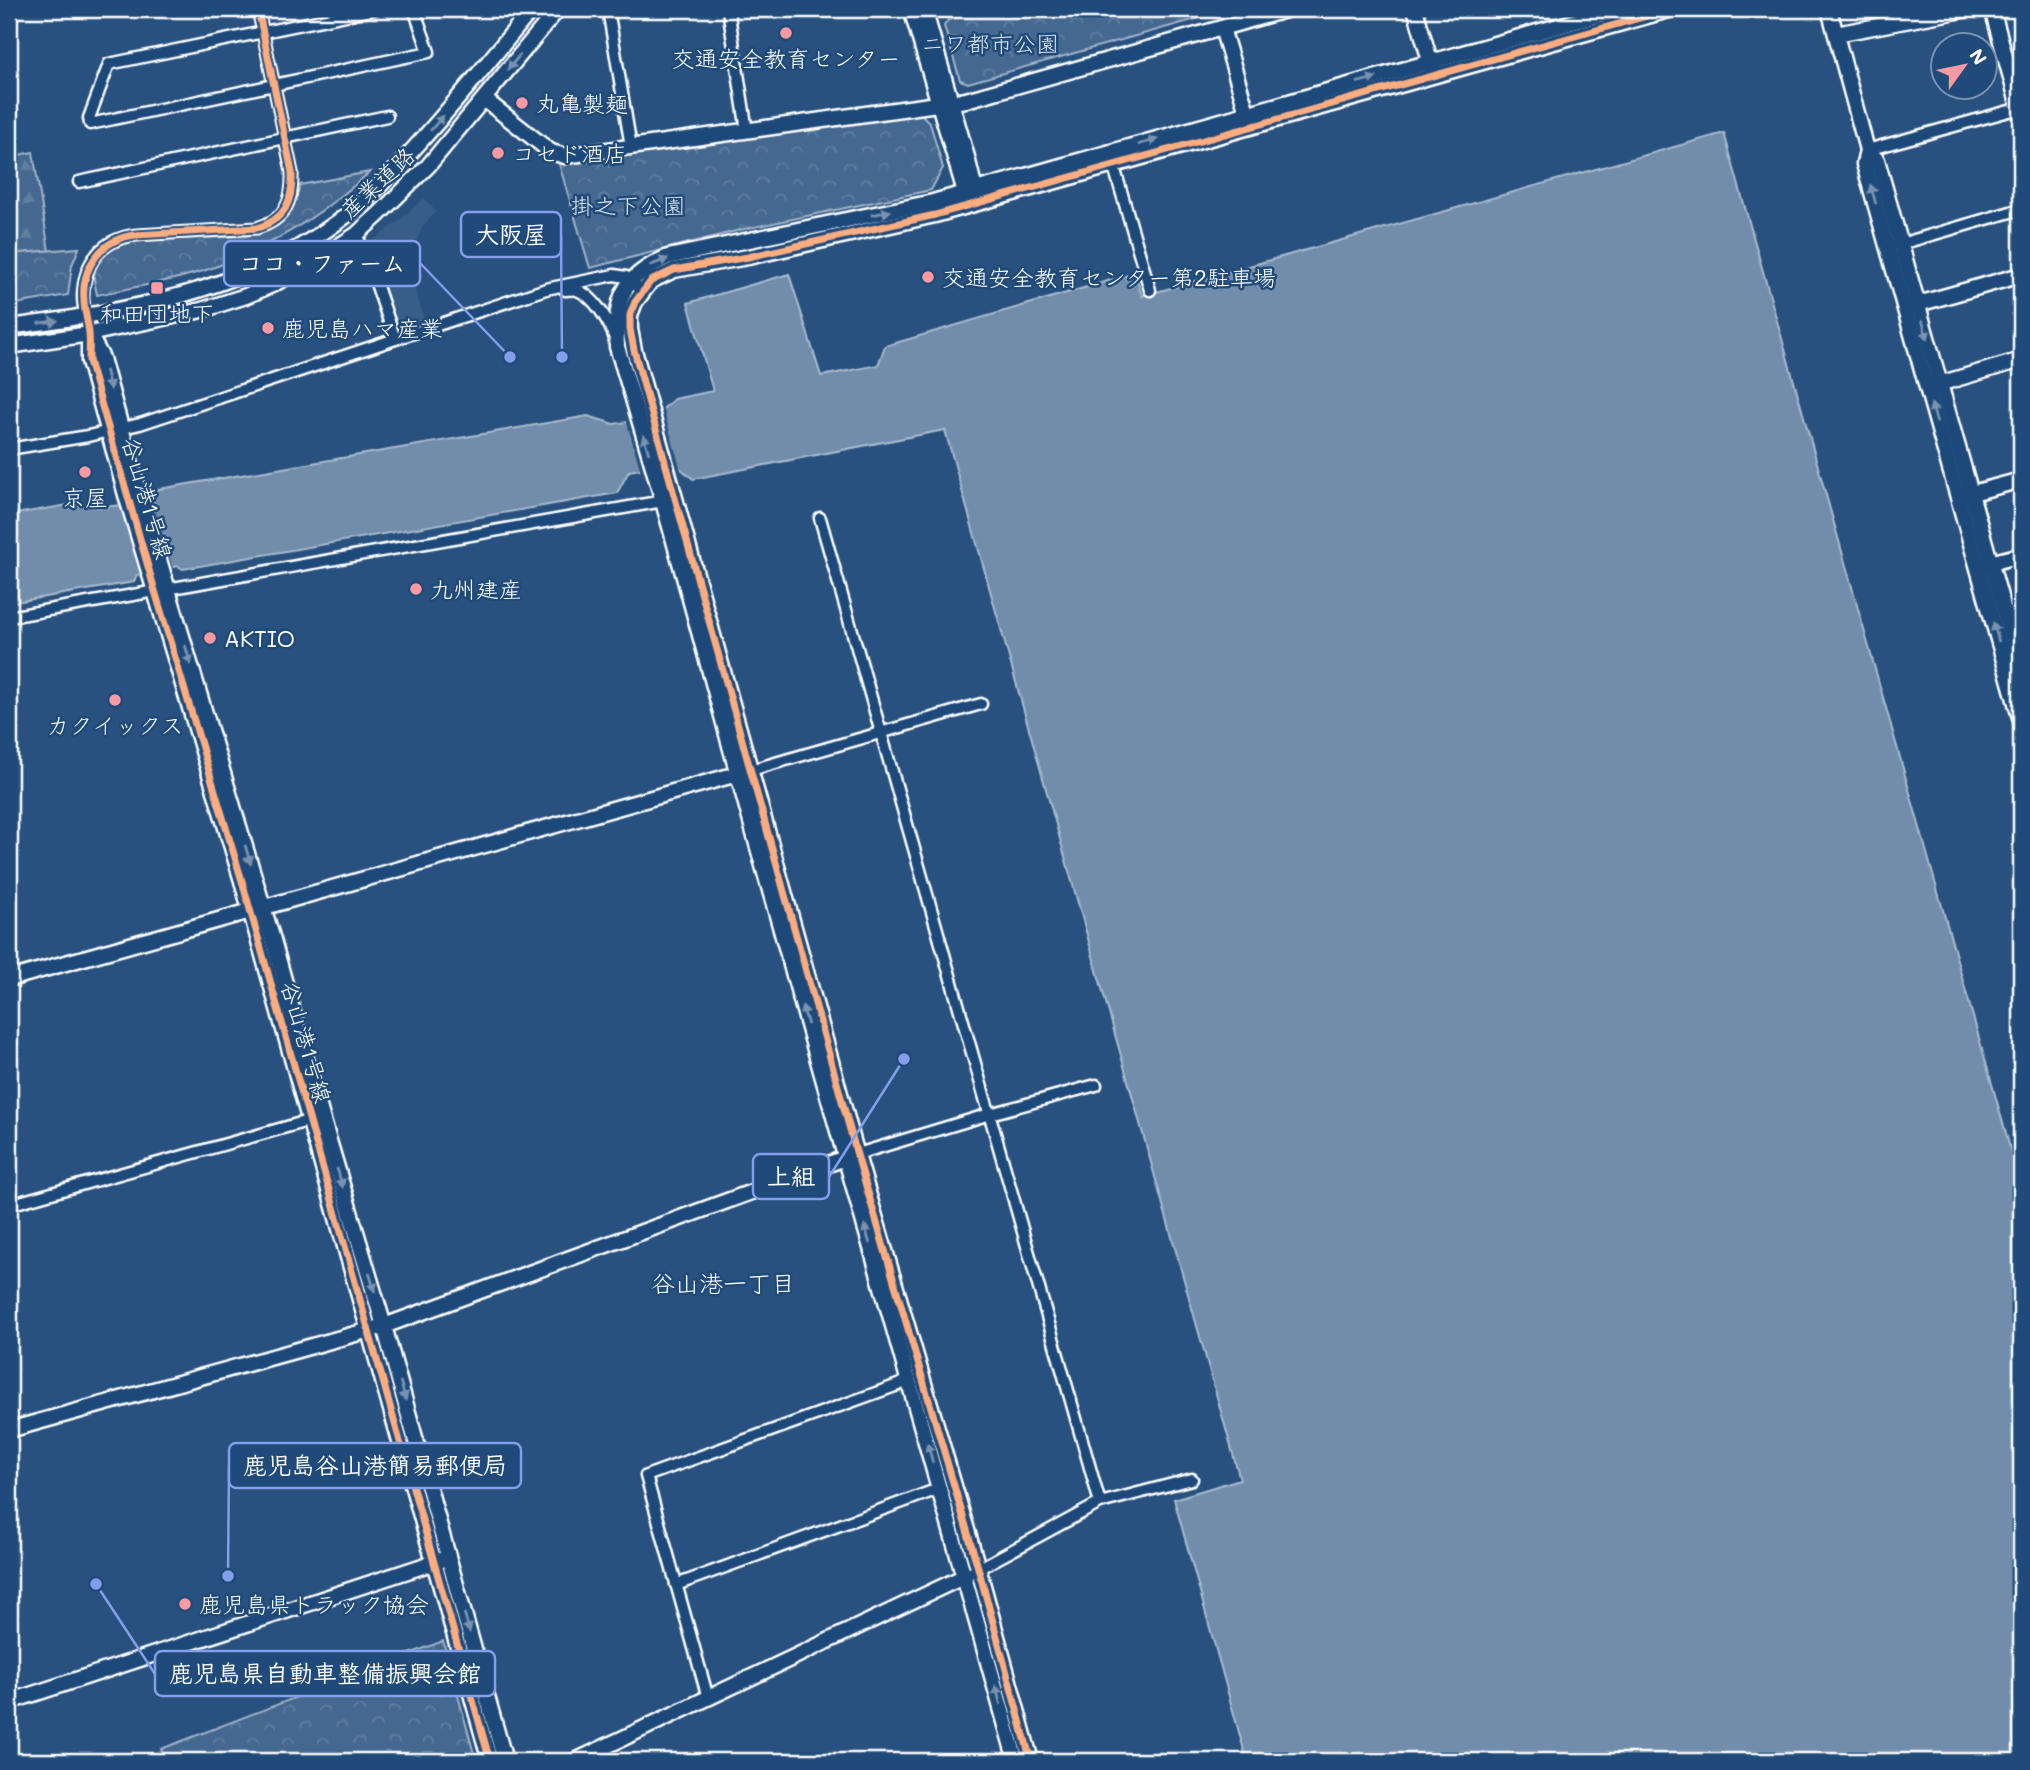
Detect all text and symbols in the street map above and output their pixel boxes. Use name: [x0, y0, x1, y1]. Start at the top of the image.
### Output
marker: 交通安全教育センター: [778, 25, 794, 41]
park label: ニワ都市公園: [921, 28, 1059, 58]
north arrow: [1928, 32, 1998, 102]
place label: 交通安全教育センター: [671, 43, 901, 73]
text: N: [1964, 44, 1993, 69]
one-way arrow: [507, 52, 522, 70]
one-way arrow: [1357, 74, 1378, 84]
place label: 丸亀製麺: [536, 88, 628, 118]
marker: 丸亀製麺: [514, 95, 530, 111]
one-way arrow: [429, 114, 445, 132]
one-way arrow: [1138, 136, 1159, 146]
place label: コセド酒店: [512, 138, 627, 168]
street label: 産業道路: [333, 140, 421, 224]
marker: コセド酒店: [490, 145, 506, 161]
one-way arrow: [1867, 183, 1878, 205]
park label: 掛之下公園: [571, 190, 686, 220]
one-way arrow: [870, 207, 892, 218]
callout: 大阪屋: [461, 212, 561, 257]
text: 大阪屋: [475, 218, 547, 249]
callout: ココ・ファーム: [224, 241, 420, 286]
text: ココ・ファーム: [238, 247, 406, 278]
one-way arrow: [648, 256, 669, 267]
place label: 交通安全教育センター第2駐車場: [942, 262, 1276, 292]
marker: 交通安全教育センター第2駐車場: [920, 269, 936, 285]
marker: 和田団地下: [149, 280, 165, 296]
place label: 和田団地下: [100, 298, 215, 328]
place label: 鹿児島ハマ産業: [282, 313, 443, 343]
one-way arrow: [37, 316, 59, 327]
marker: 鹿児島ハマ産業: [260, 320, 276, 336]
one-way arrow: [1921, 320, 1931, 341]
one-way arrow: [103, 370, 113, 391]
one-way arrow: [1929, 402, 1939, 423]
one-way arrow: [641, 433, 651, 454]
street label: 谷山港1号線: [116, 434, 180, 562]
marker: 京屋: [77, 464, 93, 480]
place label: 京屋: [62, 482, 108, 512]
place label: 九州建産: [430, 574, 522, 604]
marker: 九州建産: [408, 581, 424, 597]
one-way arrow: [1990, 621, 2001, 643]
place label: AKTIO: [224, 623, 295, 653]
marker: AKTIO: [202, 630, 218, 646]
one-way arrow: [184, 644, 194, 665]
marker: カクイックス: [107, 692, 123, 708]
place label: カクイックス: [46, 710, 184, 740]
one-way arrow: [244, 845, 254, 866]
street label: 谷山港1号線: [275, 978, 339, 1106]
one-way arrow: [799, 1004, 810, 1026]
callout: 上組: [753, 1154, 829, 1199]
text: 上組: [767, 1160, 815, 1191]
one-way arrow: [336, 1167, 346, 1188]
one-way arrow: [861, 1223, 872, 1245]
district label: 谷山港一丁目: [651, 1267, 795, 1298]
one-way arrow: [367, 1272, 377, 1293]
one-way arrow: [398, 1381, 408, 1402]
one-way arrow: [925, 1442, 935, 1463]
callout: 鹿児島谷山港簡易郵便局: [229, 1443, 521, 1488]
text: 鹿児島谷山港簡易郵便局: [243, 1449, 507, 1480]
place label: 鹿児島県トラック協会: [199, 1589, 429, 1619]
marker: 鹿児島県トラック協会: [177, 1596, 193, 1612]
one-way arrow: [462, 1612, 473, 1634]
callout: 鹿児島県自動車整備振興会館: [155, 1651, 495, 1696]
text: 鹿児島県自動車整備振興会館: [169, 1657, 481, 1688]
one-way arrow: [992, 1685, 1002, 1706]

